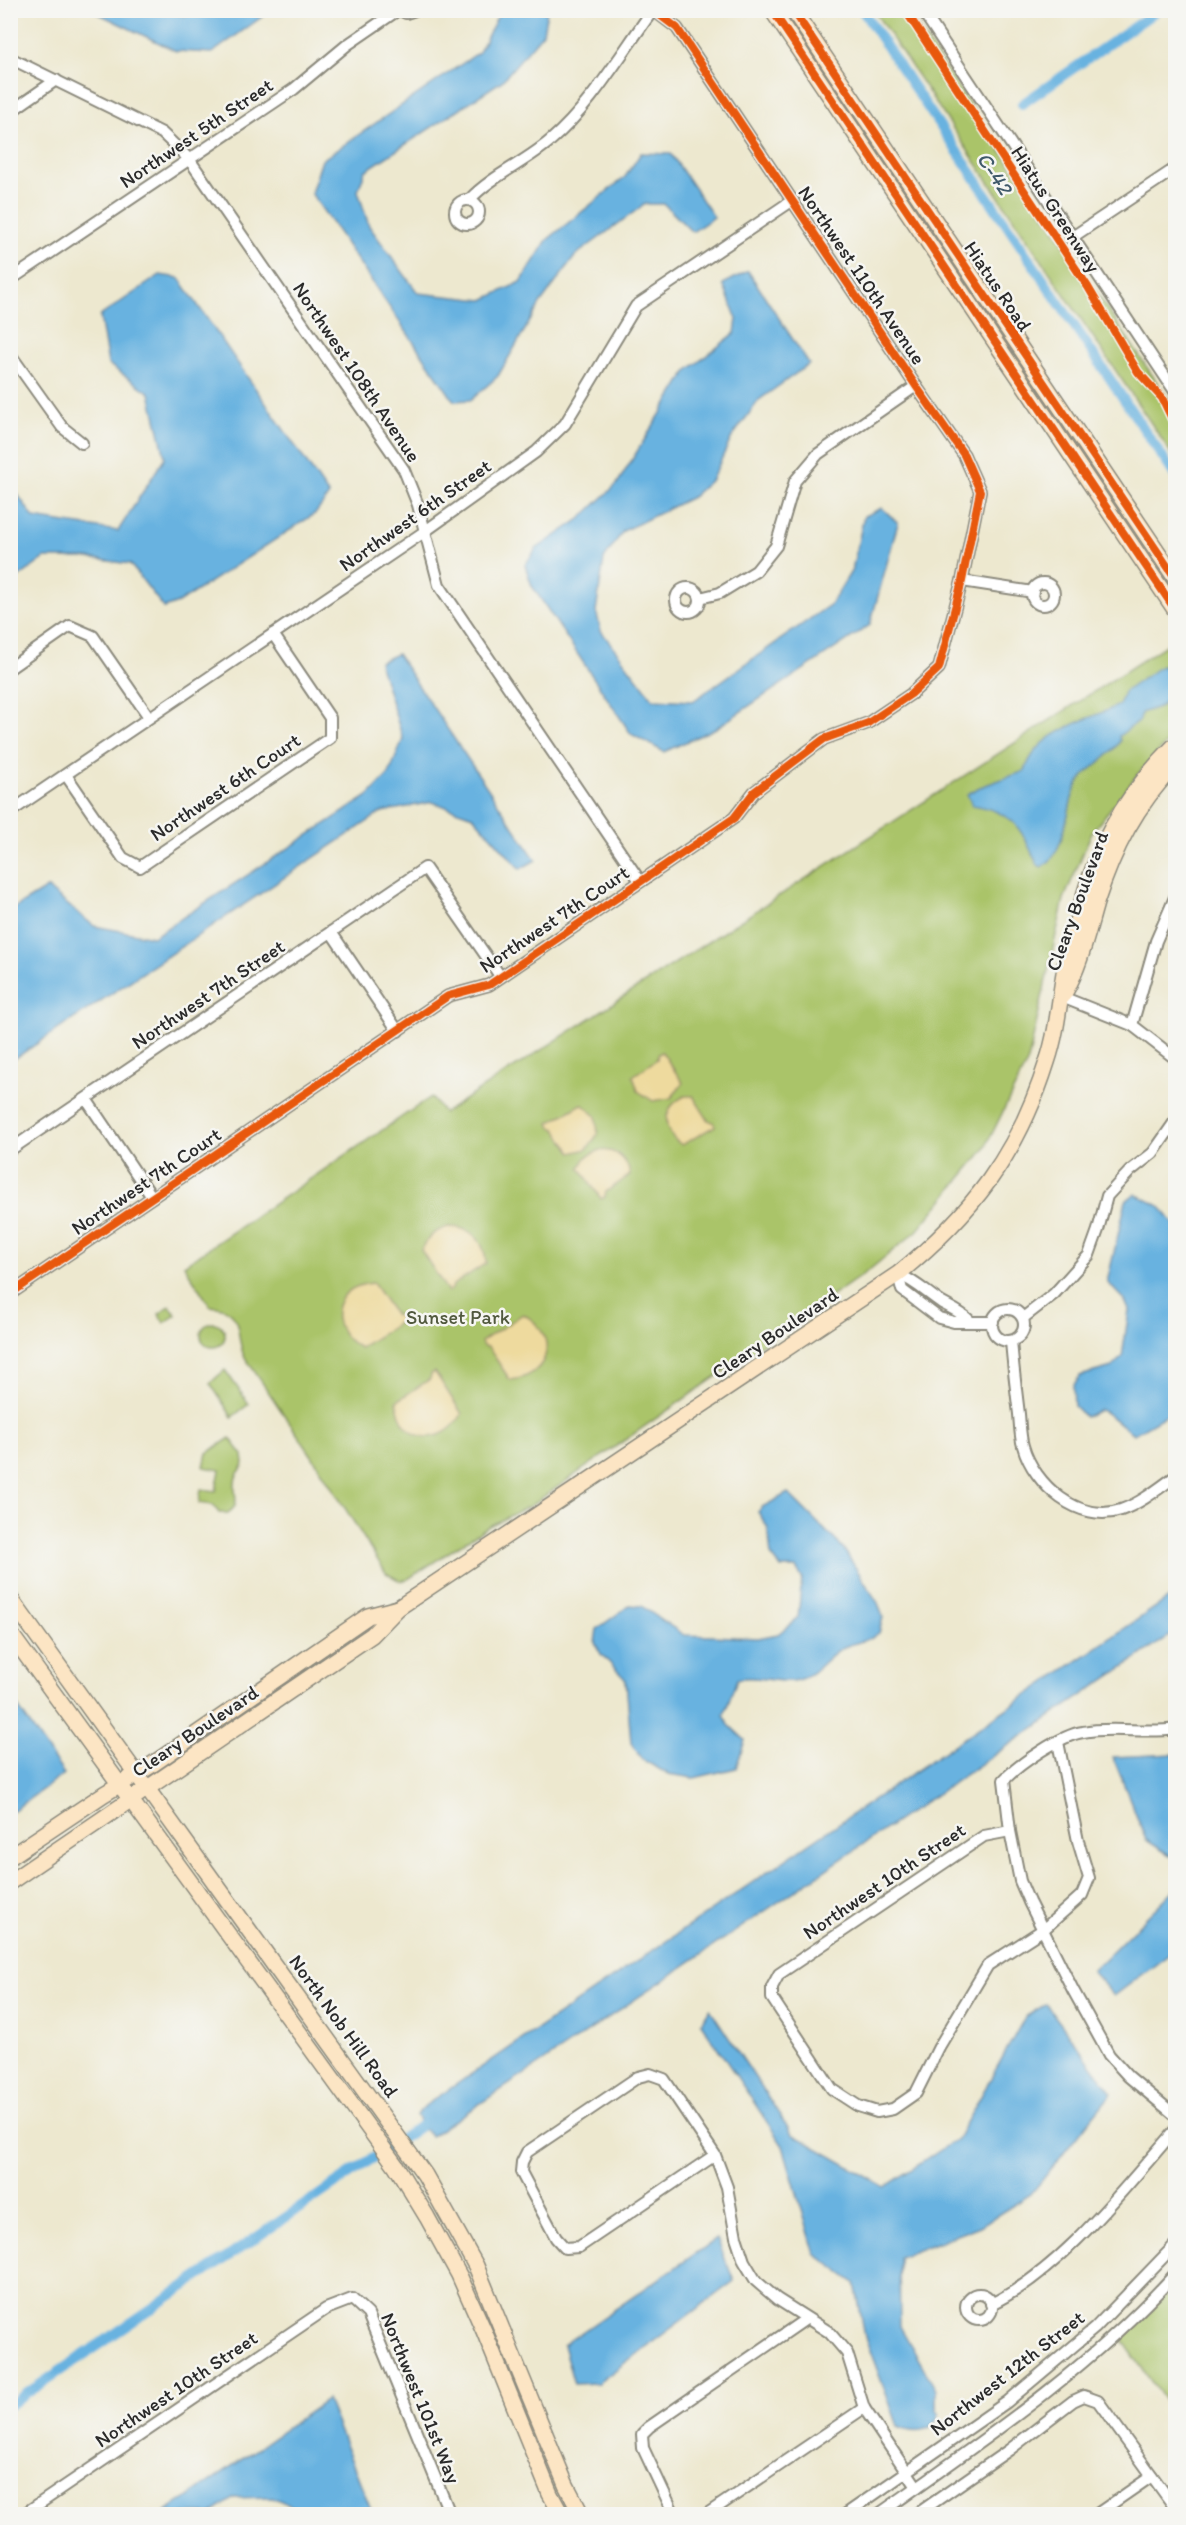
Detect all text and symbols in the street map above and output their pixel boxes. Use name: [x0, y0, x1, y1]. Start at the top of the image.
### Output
street label: Northwest 5th Street: [115, 72, 278, 193]
street label: Hiatus Greenway: [1006, 141, 1106, 277]
water label: C-42: [972, 147, 1019, 201]
street label: Northwest 110th Avenue: [793, 181, 931, 369]
street label: Hiatus Road: [959, 236, 1037, 336]
street label: Northwest 108th Avenue: [288, 277, 426, 467]
street label: Northwest 6th Street: [334, 453, 496, 576]
street label: Northwest 6th Court: [145, 728, 305, 846]
street label: Cleary Boulevard: [1041, 828, 1113, 974]
street label: Northwest 7th Court: [475, 860, 633, 978]
street label: Northwest 7th Street: [127, 934, 289, 1054]
street label: Northwest 7th Court: [67, 1122, 225, 1240]
street label: Cleary Boulevard: [707, 1282, 843, 1384]
park label: Sunset Park: [406, 1305, 510, 1329]
street label: Cleary Boulevard: [127, 1680, 263, 1782]
street label: Northwest 10th Street: [798, 1817, 970, 1944]
street label: North Nob Hill Road: [284, 1950, 404, 2102]
street label: Northwest 12th Street: [925, 2305, 1089, 2441]
street label: Northwest 101st Way: [376, 2309, 466, 2487]
street label: Northwest 10th Street: [90, 2325, 262, 2452]

